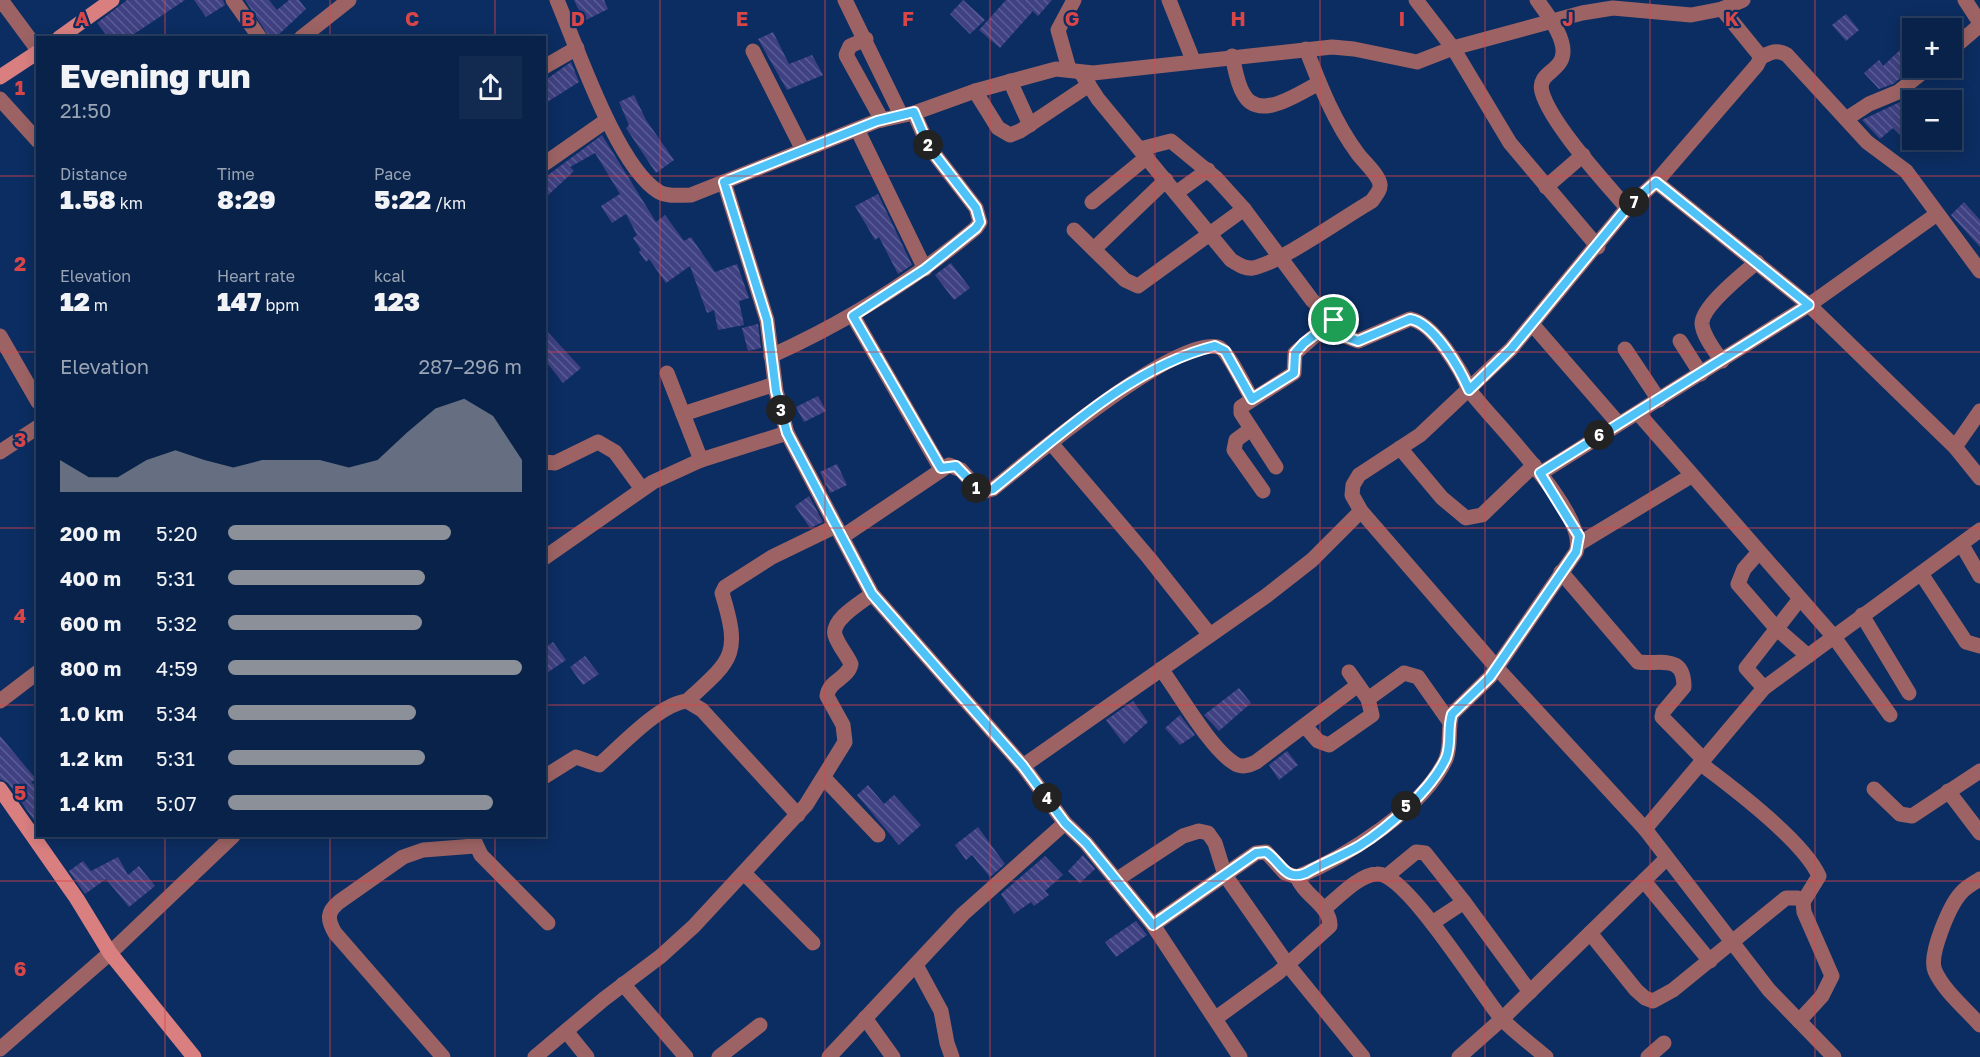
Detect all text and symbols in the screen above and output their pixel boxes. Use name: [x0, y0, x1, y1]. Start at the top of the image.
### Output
text: A: [75, 6, 89, 30]
text: B: [241, 6, 255, 30]
text: C: [405, 6, 419, 30]
text: D: [571, 6, 585, 30]
text: E: [736, 6, 748, 30]
text: F: [902, 6, 914, 30]
text: G: [1065, 6, 1079, 30]
text: H: [1230, 6, 1246, 30]
text: I: [1399, 6, 1405, 30]
text: J: [1562, 6, 1574, 30]
text: K: [1725, 6, 1740, 30]
map controls: [1902, 18, 1962, 150]
button: +: [1902, 18, 1962, 78]
text: Evening run: [60, 56, 251, 95]
button: share: [459, 56, 522, 119]
text: 1: [15, 75, 25, 99]
button: −: [1902, 90, 1962, 150]
text: 21:50: [60, 98, 111, 122]
pin: 2: [913, 130, 943, 160]
text: 2: [923, 135, 933, 155]
text: Distance: [60, 164, 127, 184]
text: Time: [217, 164, 255, 184]
text: Pace: [374, 164, 411, 184]
text: 1.58: [60, 184, 116, 215]
text: 8:29: [217, 184, 276, 215]
text: 5:22: [374, 184, 431, 215]
pin: 7: [1619, 187, 1649, 217]
text: 7: [1630, 192, 1638, 212]
text: km: [116, 193, 143, 213]
text: /km: [431, 193, 466, 213]
text: 2: [14, 251, 26, 275]
text: Elevation: [60, 266, 131, 286]
text: Heart rate: [217, 266, 295, 286]
text: kcal: [374, 266, 406, 286]
text: 12: [60, 286, 90, 317]
text: 147: [217, 286, 261, 317]
text: 123: [374, 286, 420, 317]
pin: [1308, 294, 1359, 345]
text: m: [90, 295, 108, 315]
text: bpm: [261, 295, 299, 315]
icon: arrive: [1317, 303, 1350, 336]
text: Elevation: [60, 354, 149, 378]
text: 287–296 m: [419, 354, 522, 378]
pin: 3: [766, 395, 796, 425]
text: 3: [776, 400, 786, 420]
pin: 6: [1584, 420, 1614, 450]
text: 6: [1594, 425, 1604, 445]
text: 3: [14, 427, 26, 451]
pin: 1: [961, 473, 991, 503]
text: 1: [972, 478, 980, 498]
text: 200 m: [60, 521, 121, 545]
text: 5:20: [156, 521, 198, 545]
text: 400 m: [60, 566, 121, 590]
text: 5:31: [156, 566, 195, 590]
text: 4: [14, 603, 26, 627]
text: 600 m: [60, 611, 121, 635]
text: 5:32: [156, 611, 197, 635]
text: 800 m: [60, 656, 121, 680]
text: 4:59: [156, 656, 198, 680]
text: 1.0 km: [60, 701, 124, 725]
text: 5:34: [156, 701, 198, 725]
text: 1.2 km: [60, 746, 123, 770]
text: 5:31: [156, 746, 195, 770]
text: 5: [14, 780, 26, 804]
pin: 4: [1032, 783, 1062, 813]
text: 4: [1042, 788, 1052, 808]
text: 1.4 km: [60, 791, 123, 815]
text: 5:07: [156, 791, 197, 815]
pin: 5: [1391, 791, 1421, 821]
text: 5: [1401, 796, 1411, 816]
text: 6: [14, 956, 26, 980]

